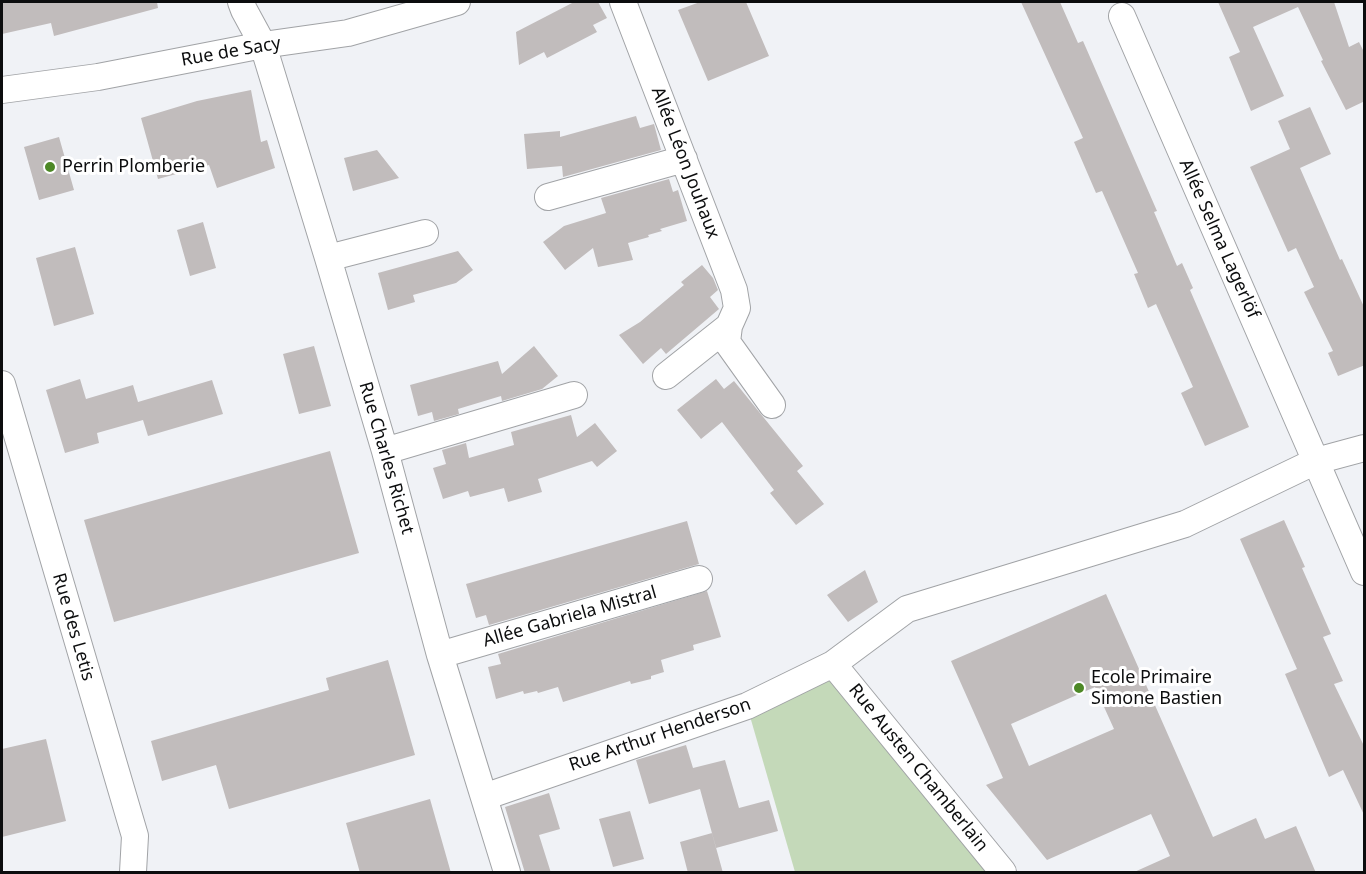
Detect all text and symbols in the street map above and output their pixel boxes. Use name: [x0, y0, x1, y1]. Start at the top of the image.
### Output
street label: Rue de Sacy: [179, 33, 283, 71]
street label: Allée Léon Jouhaux: [646, 84, 724, 242]
place label: Perrin Plomberie: [62, 156, 205, 178]
street label: Allée Selma Lagerlöf: [1174, 156, 1264, 322]
marker: Perrin Plomberie: [43, 160, 57, 174]
street label: Rue Charles Richet: [354, 379, 418, 537]
street label: Rue des Letis: [47, 571, 99, 683]
street label: Allée Gabriela Mistral: [481, 582, 659, 652]
place label: Ecole Primaire Simone Bastien: [1091, 667, 1222, 710]
street label: Rue Austen Chamberlain: [844, 680, 992, 856]
marker: Ecole Primaire Simone Bastien: [1072, 681, 1086, 695]
street label: Rue Arthur Henderson: [566, 694, 754, 776]

